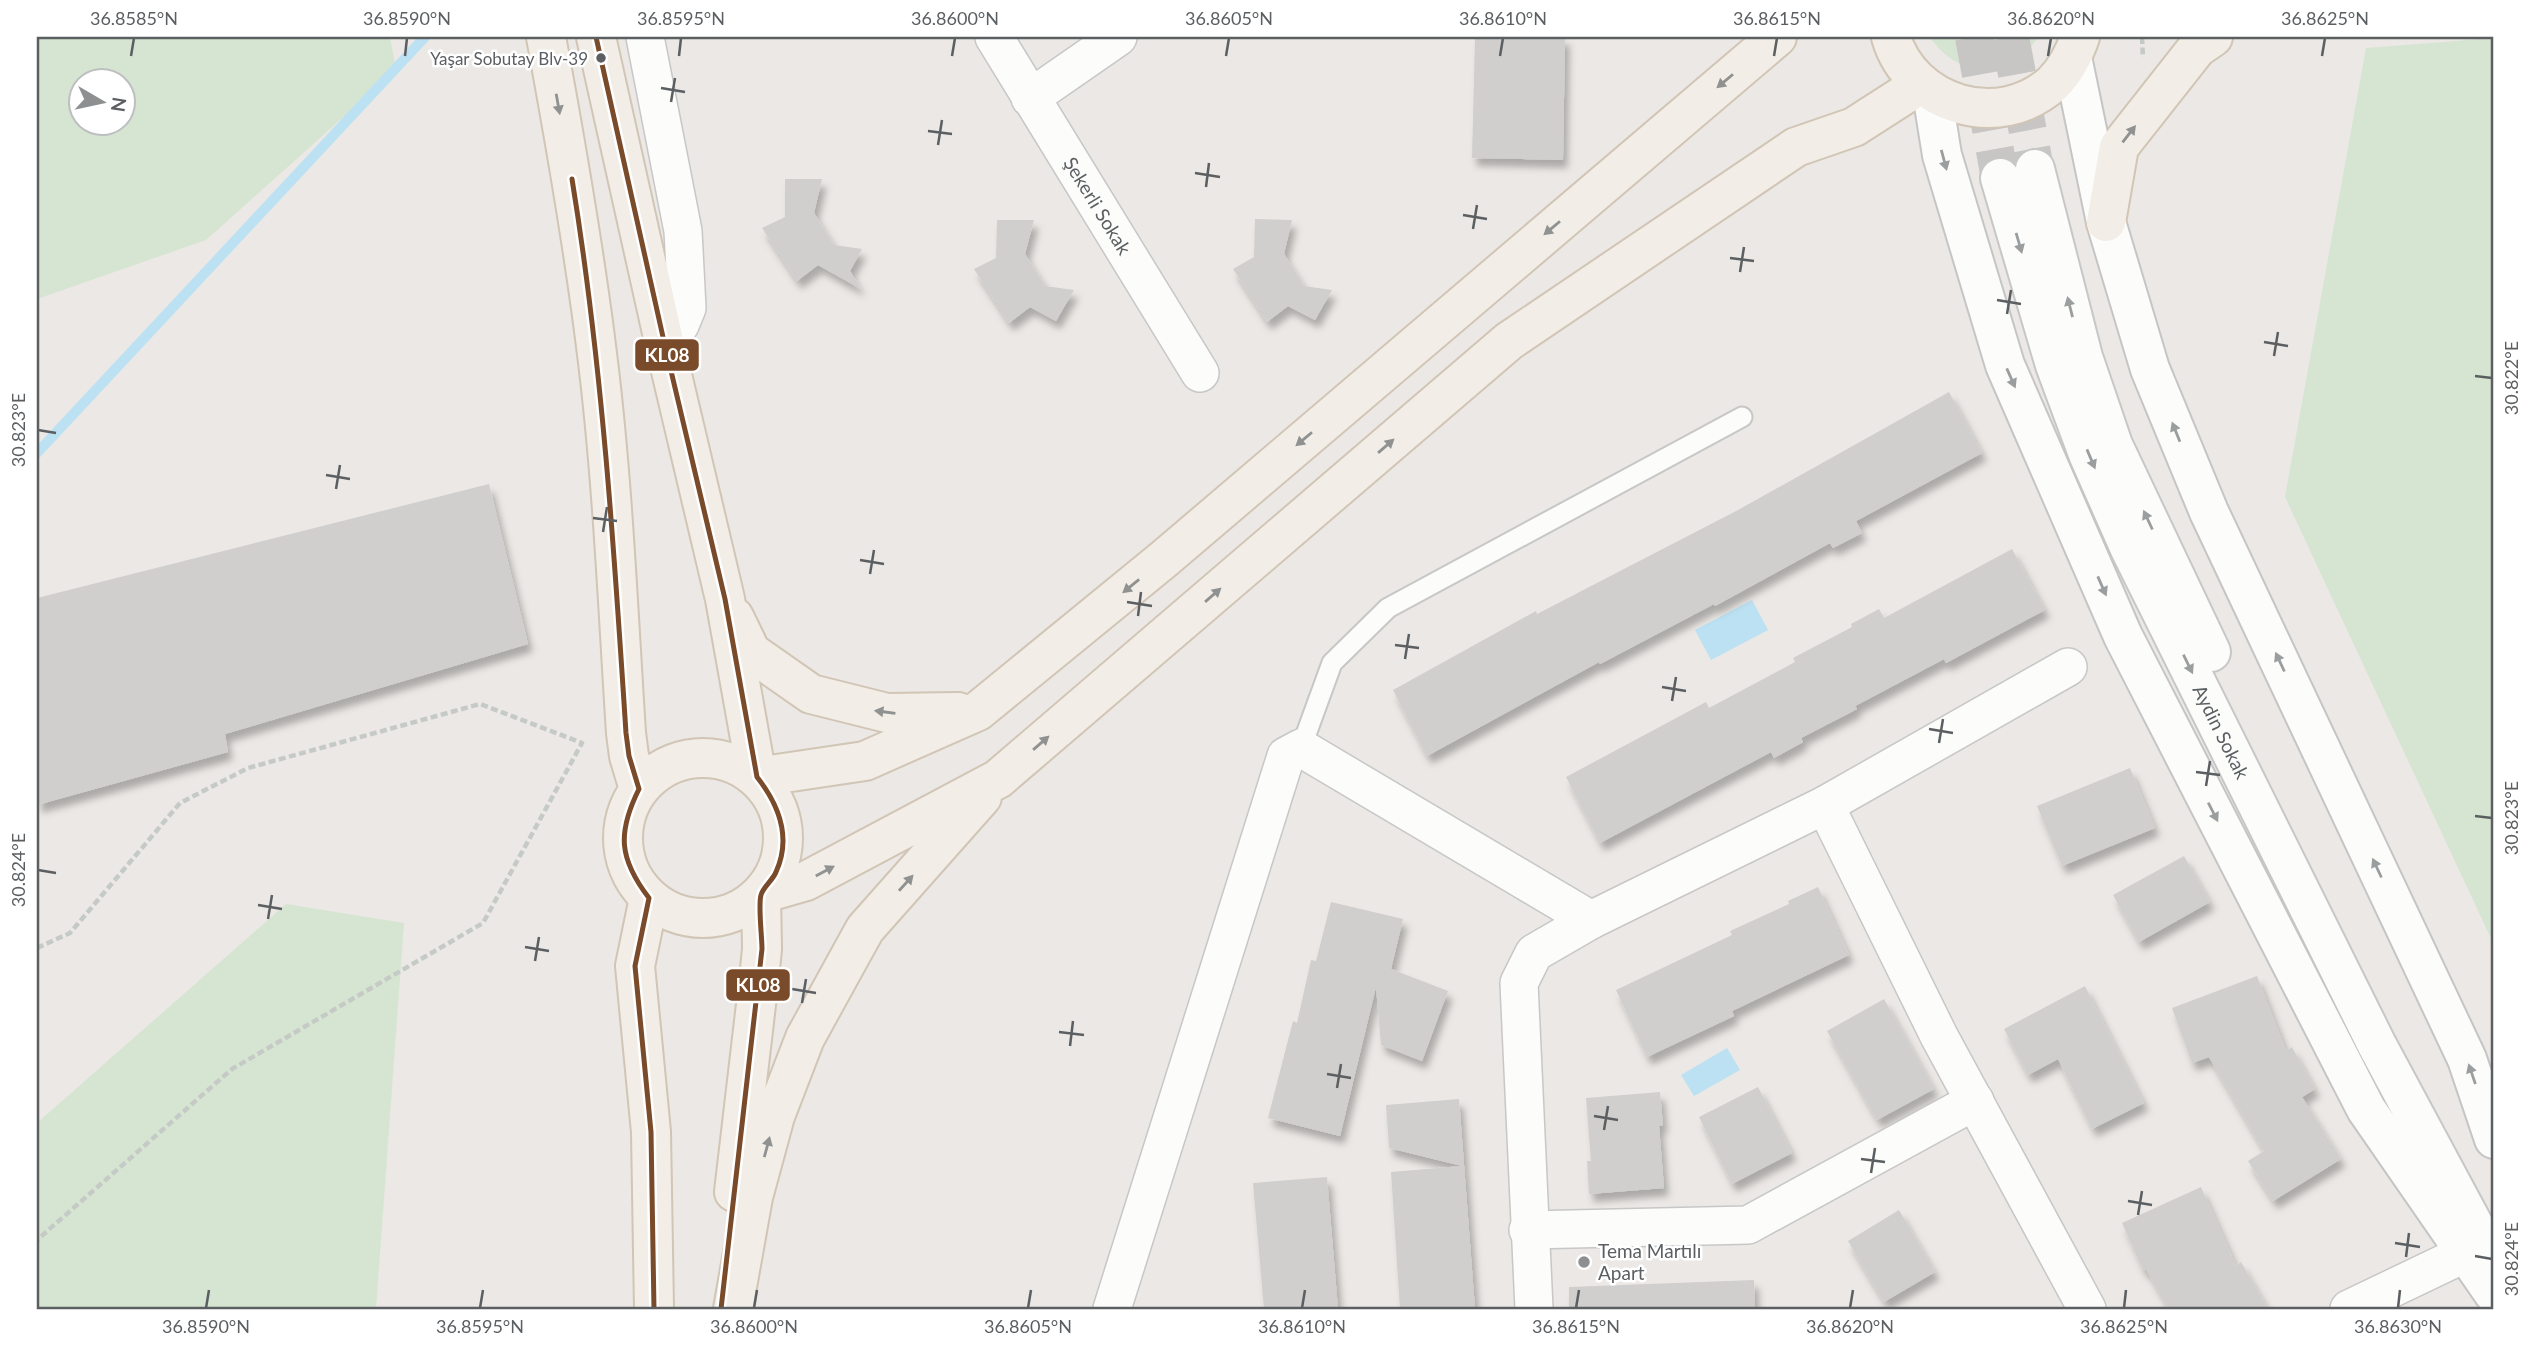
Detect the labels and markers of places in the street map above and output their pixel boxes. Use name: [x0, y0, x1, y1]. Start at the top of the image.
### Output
place label: Yaşar Sobutay Blv-39: [430, 48, 588, 69]
marker: Yaşar Sobutay Blv-39: [594, 51, 608, 65]
place label: Tema Martılı Apart: [1598, 1239, 1701, 1284]
marker: Tema Martılı Apart: [1576, 1254, 1592, 1270]

